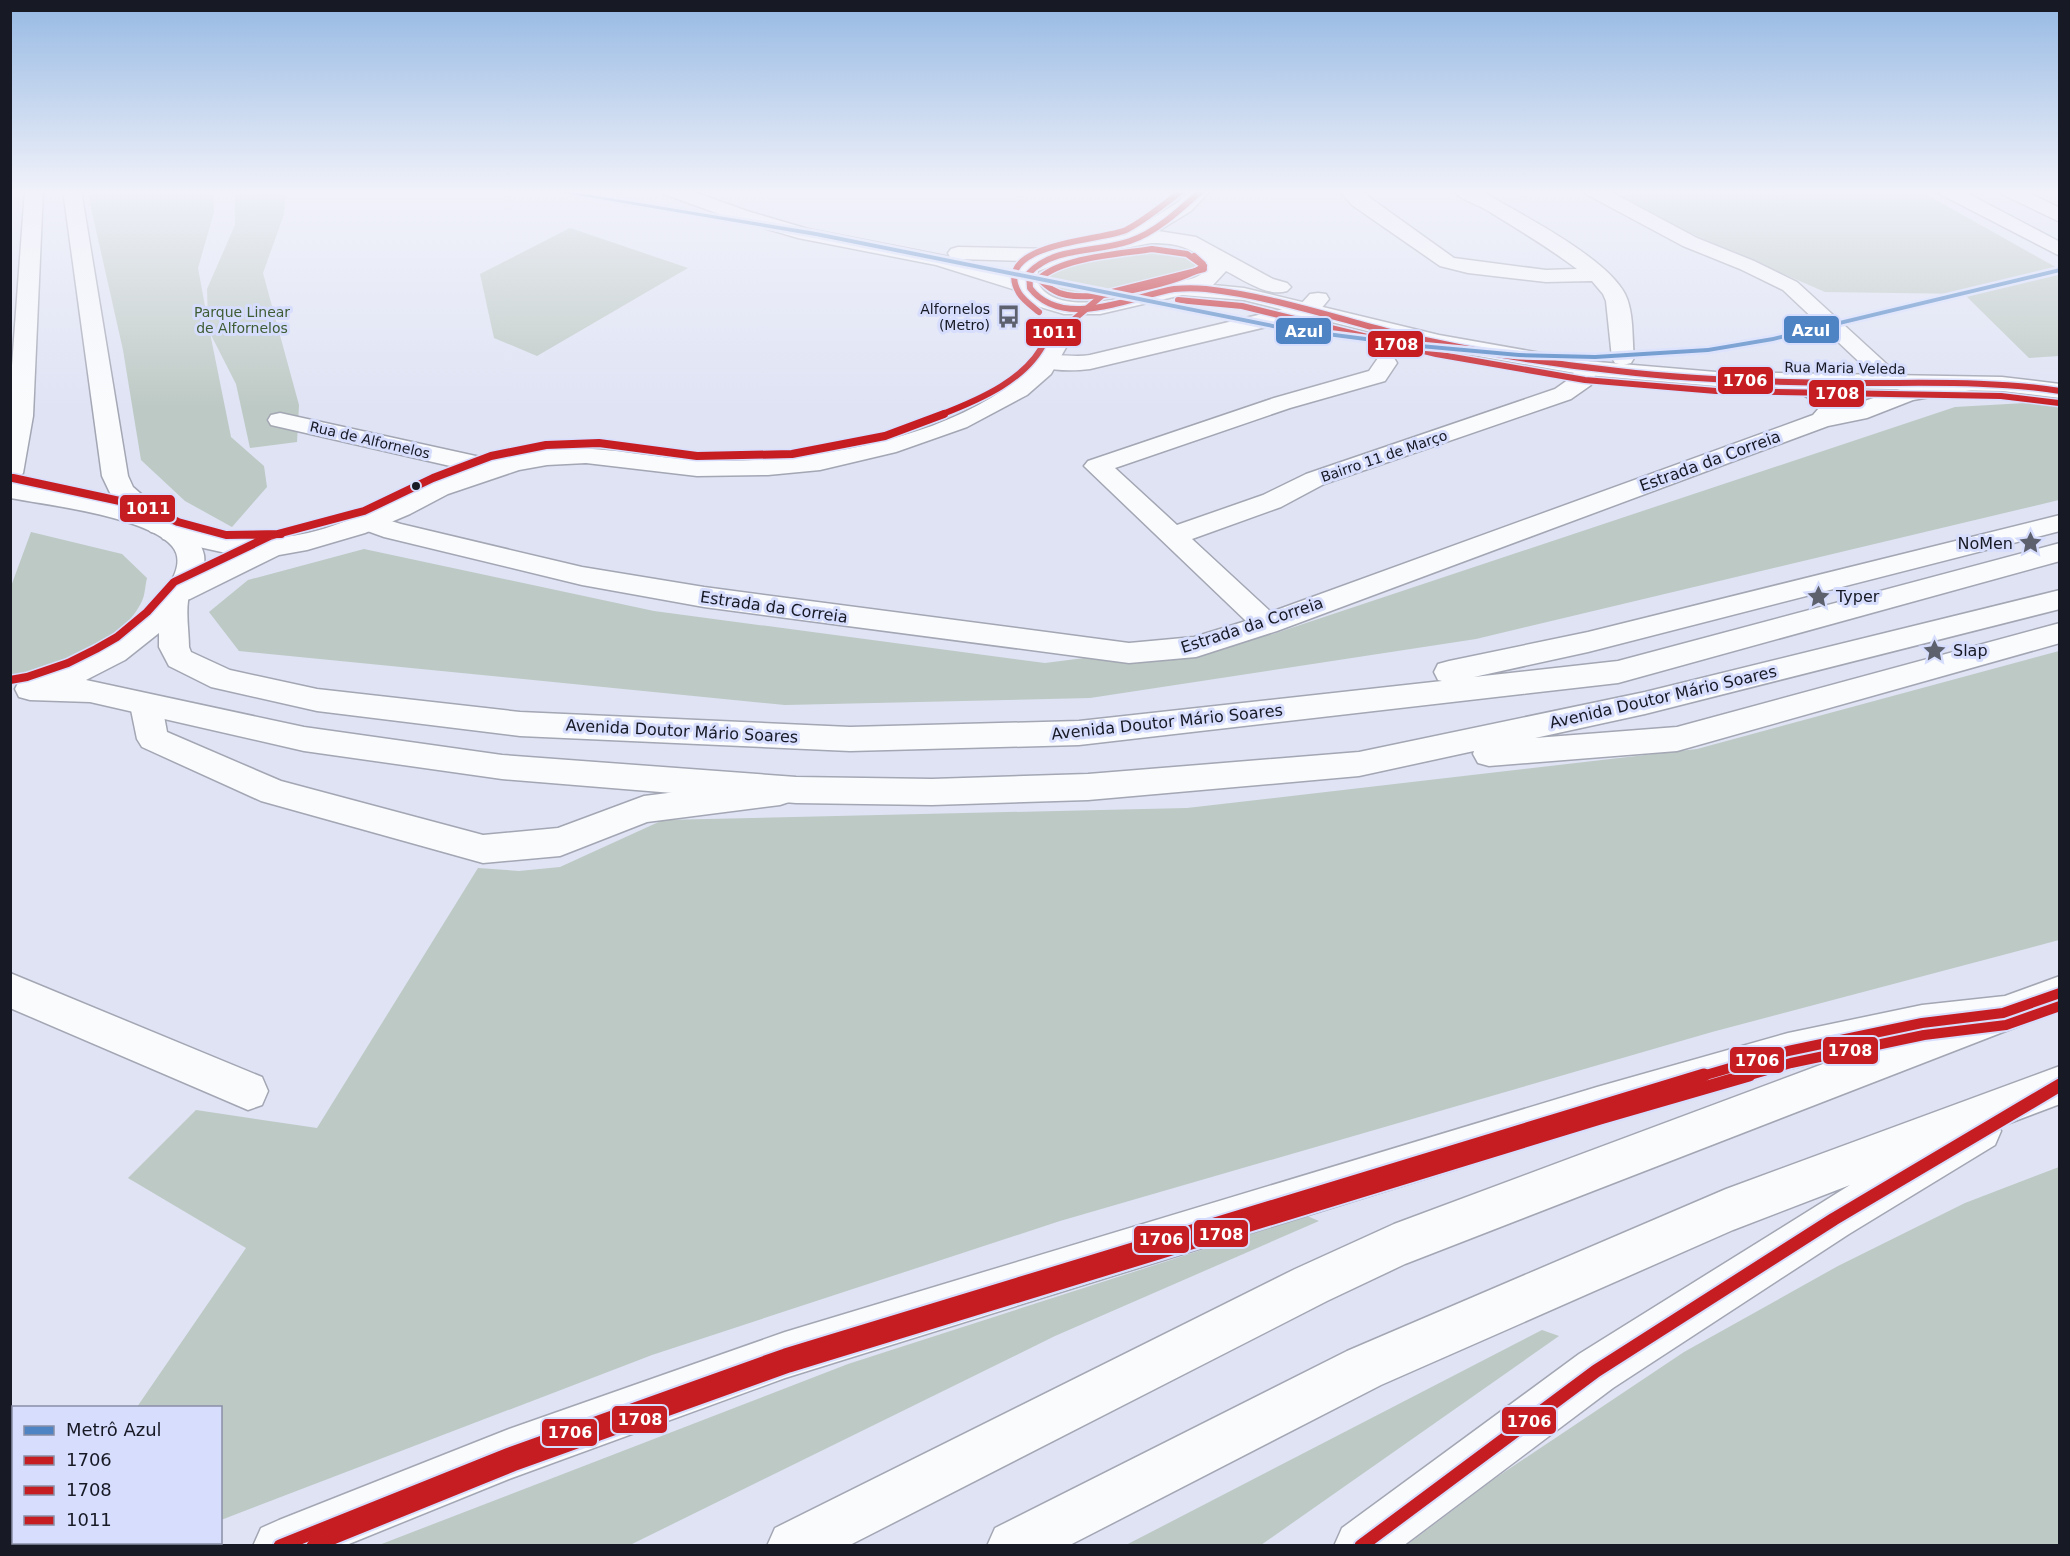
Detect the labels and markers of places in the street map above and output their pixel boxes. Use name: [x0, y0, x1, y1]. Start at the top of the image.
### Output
place label: Alfornelos (Metro): [920, 301, 990, 333]
bus stop icon: Alfornelos (Metro): [995, 304, 1021, 330]
unlabelled marker: [410, 480, 422, 492]
place icon: NoMen: [2018, 530, 2044, 556]
place label: NoMen: [1957, 534, 2013, 553]
place icon: Typer: [1805, 583, 1831, 609]
place label: Typer: [1835, 587, 1880, 606]
place icon: Slap: [1922, 637, 1948, 663]
place label: Slap: [1953, 641, 1988, 660]

